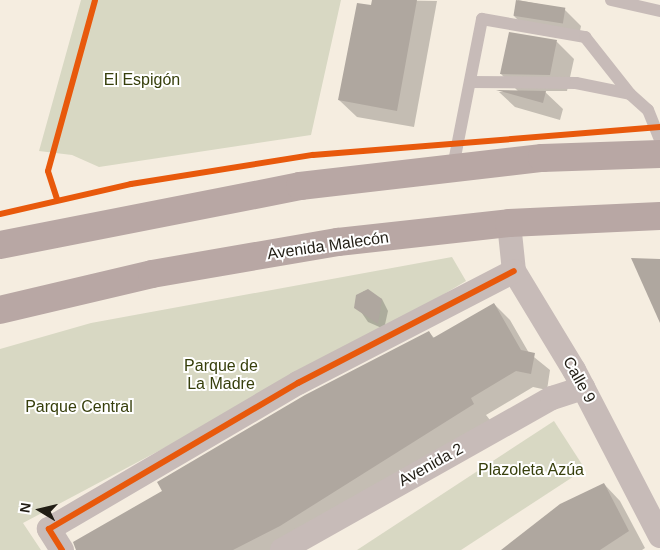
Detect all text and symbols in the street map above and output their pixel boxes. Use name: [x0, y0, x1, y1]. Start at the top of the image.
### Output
park label: El Espigón: [104, 70, 180, 90]
street label: Avenida Malecón: [266, 228, 390, 264]
street label: Calle 9: [559, 354, 599, 406]
park label: Parque de La Madre: [184, 356, 258, 394]
park label: Parque Central: [25, 397, 133, 417]
street label: Avenida 2: [395, 439, 467, 491]
park label: Plazoleta Azúa: [478, 460, 584, 480]
north arrow: [15, 485, 65, 535]
text: N: [16, 501, 34, 514]

